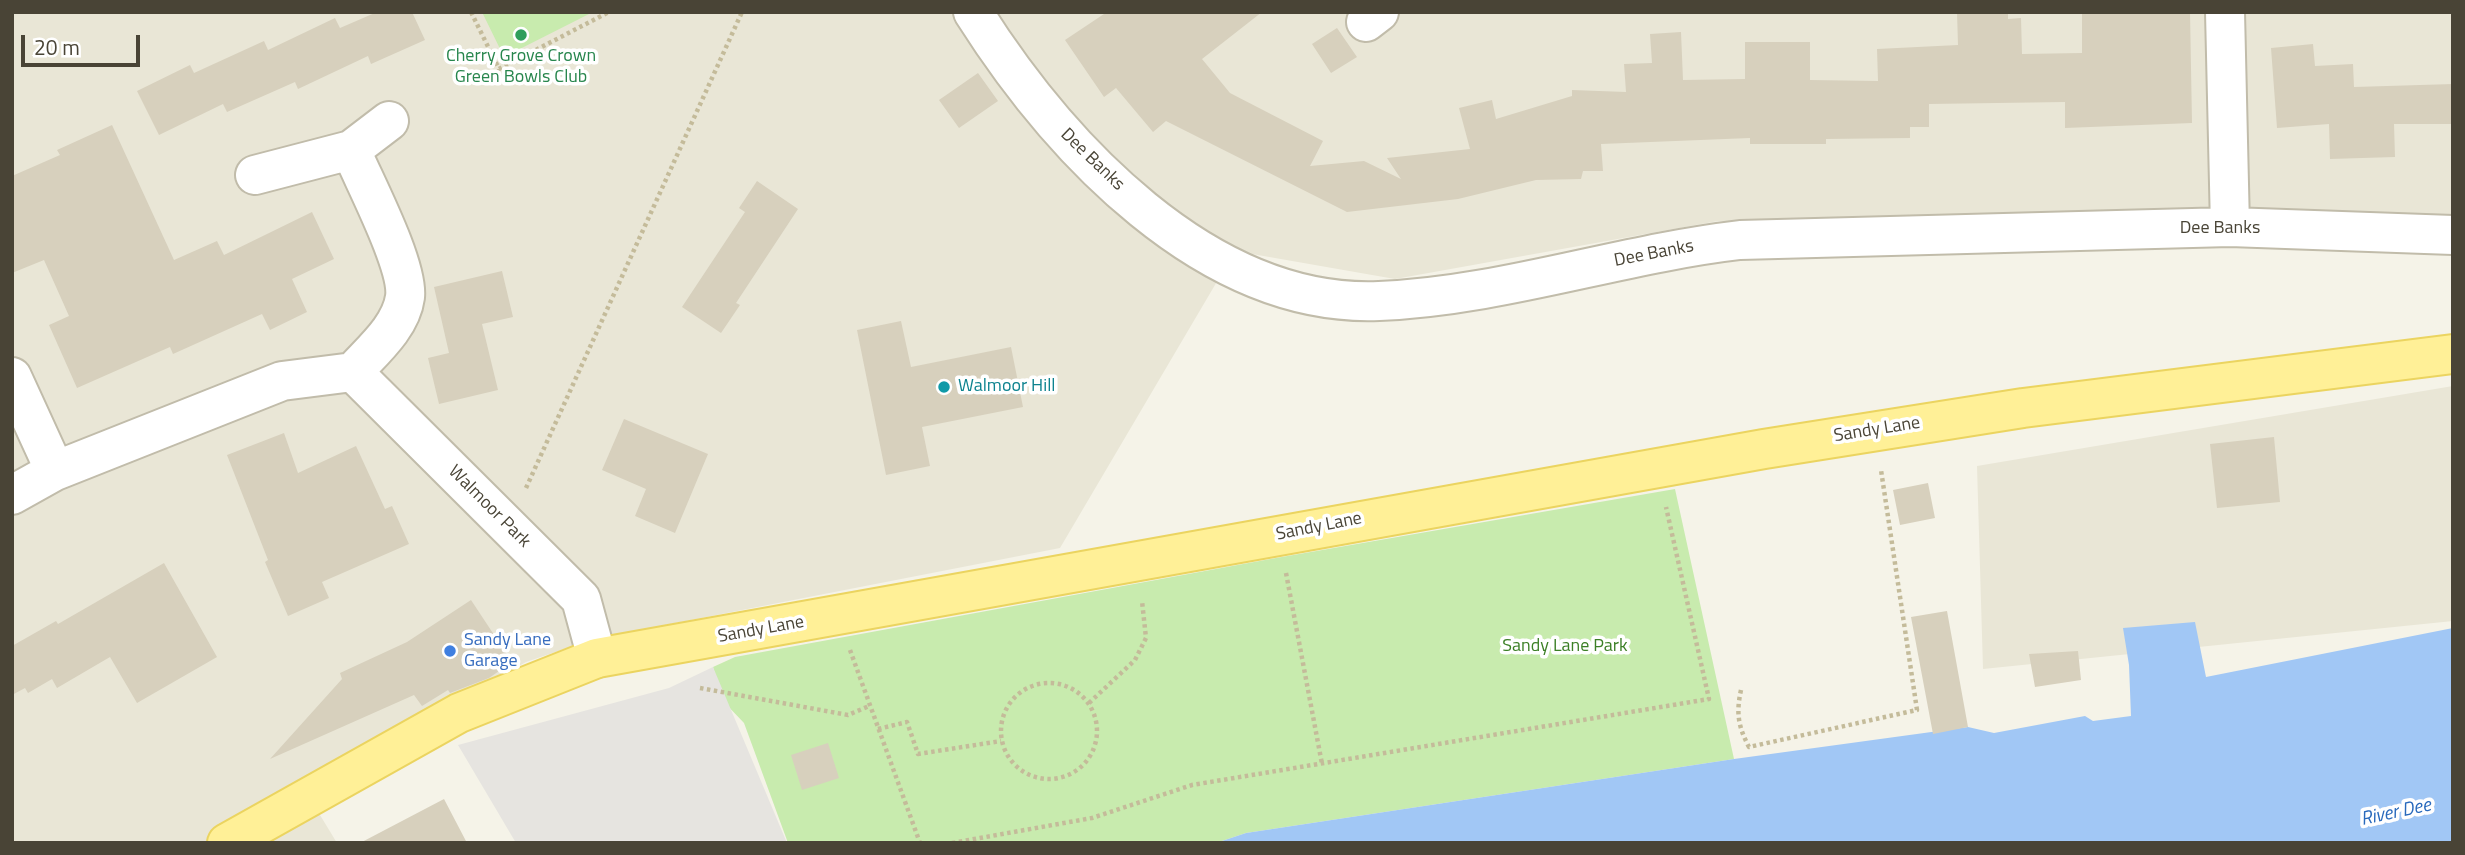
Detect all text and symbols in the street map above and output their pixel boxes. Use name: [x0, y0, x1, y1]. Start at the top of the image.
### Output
scale bar: [24, 21, 144, 65]
marker: Cherry Grove Crown Green Bowls Club: [513, 27, 529, 43]
text: 20 m: [34, 31, 80, 63]
place label: Cherry Grove Crown Green Bowls Club: [446, 46, 596, 88]
street label: Dee Banks: [1056, 124, 1128, 196]
street label: Dee Banks: [2180, 218, 2260, 240]
street label: Dee Banks: [1612, 236, 1696, 272]
place label: Walmoor Hill: [958, 376, 1056, 398]
marker: Walmoor Hill: [936, 379, 952, 395]
street label: Sandy Lane: [1832, 413, 1922, 447]
street label: Walmoor Park: [443, 461, 535, 553]
street label: Sandy Lane: [1274, 508, 1364, 546]
street label: Sandy Lane: [716, 612, 806, 648]
place label: Sandy Lane Garage: [464, 630, 551, 672]
park label: Sandy Lane Park: [1502, 636, 1628, 658]
marker: Sandy Lane Garage: [442, 643, 458, 659]
water label: River Dee: [2359, 794, 2433, 832]

